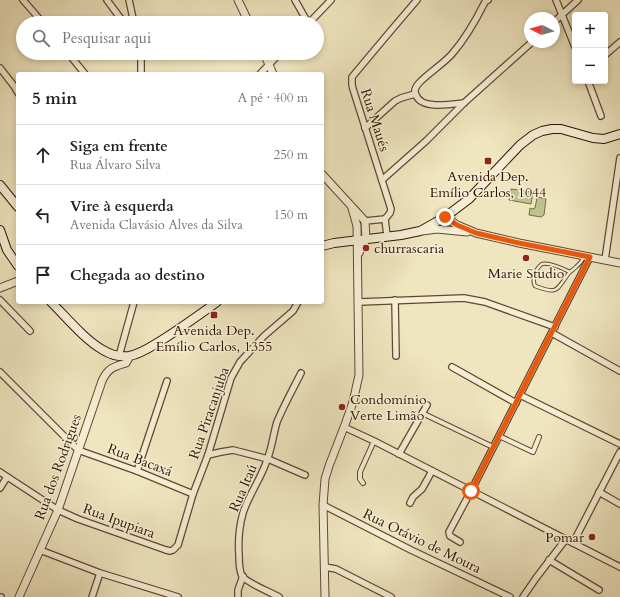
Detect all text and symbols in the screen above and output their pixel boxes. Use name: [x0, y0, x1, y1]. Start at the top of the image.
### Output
north arrow: [524, 12, 560, 48]
map controls: [572, 12, 608, 84]
button: +: [572, 12, 608, 48]
search box: [16, 16, 324, 60]
icon: search: [30, 27, 52, 49]
text: Pesquisar aqui: [62, 28, 151, 48]
button: −: [572, 48, 608, 84]
street label: Rua Maués: [356, 86, 394, 154]
text: 5 min: [32, 87, 77, 110]
text: A pé · 400 m: [238, 89, 308, 107]
text: Siga em frente: [70, 136, 168, 156]
icon: ahead: [32, 144, 54, 166]
text: 250 m: [274, 146, 308, 164]
text: Rua Álvaro Silva: [70, 156, 161, 174]
marker: Avenida Dep. Emílio Carlos, 1044: [483, 156, 493, 166]
place label: Avenida Dep. Emílio Carlos, 1044: [430, 167, 546, 202]
text: Vire à esquerda: [70, 196, 174, 216]
icon: left: [32, 204, 54, 226]
text: 150 m: [274, 206, 308, 224]
route end: [436, 208, 454, 226]
text: Avenida Clavásio Alves da Silva: [70, 216, 243, 234]
place label: churrascaria: [374, 239, 444, 258]
marker: churrascaria: [361, 243, 371, 253]
marker: Marie Studio: [521, 253, 531, 263]
icon: arrive: [32, 264, 54, 286]
place label: Marie Studio: [488, 264, 565, 283]
text: Chegada ao destino: [70, 265, 205, 285]
marker: Avenida Dep. Emílio Carlos, 1355: [209, 310, 219, 320]
place label: Avenida Dep. Emílio Carlos, 1355: [156, 321, 272, 356]
street label: Rua Piracanjuba: [184, 364, 234, 462]
place label: Condomínio Verte Limão: [350, 390, 427, 425]
marker: Condomínio Verte Limão: [337, 402, 347, 412]
street label: Rua dos Rodrigues: [30, 411, 86, 522]
street label: Rua Bacaxá: [105, 439, 175, 481]
street label: Rua Itaú: [224, 461, 262, 515]
route start: [462, 482, 480, 500]
street label: Rua Ipupiara: [80, 499, 158, 543]
street label: Rua Otávio de Moura: [360, 504, 484, 578]
place label: Pomar: [545, 528, 585, 547]
marker: Pomar: [587, 532, 597, 542]

